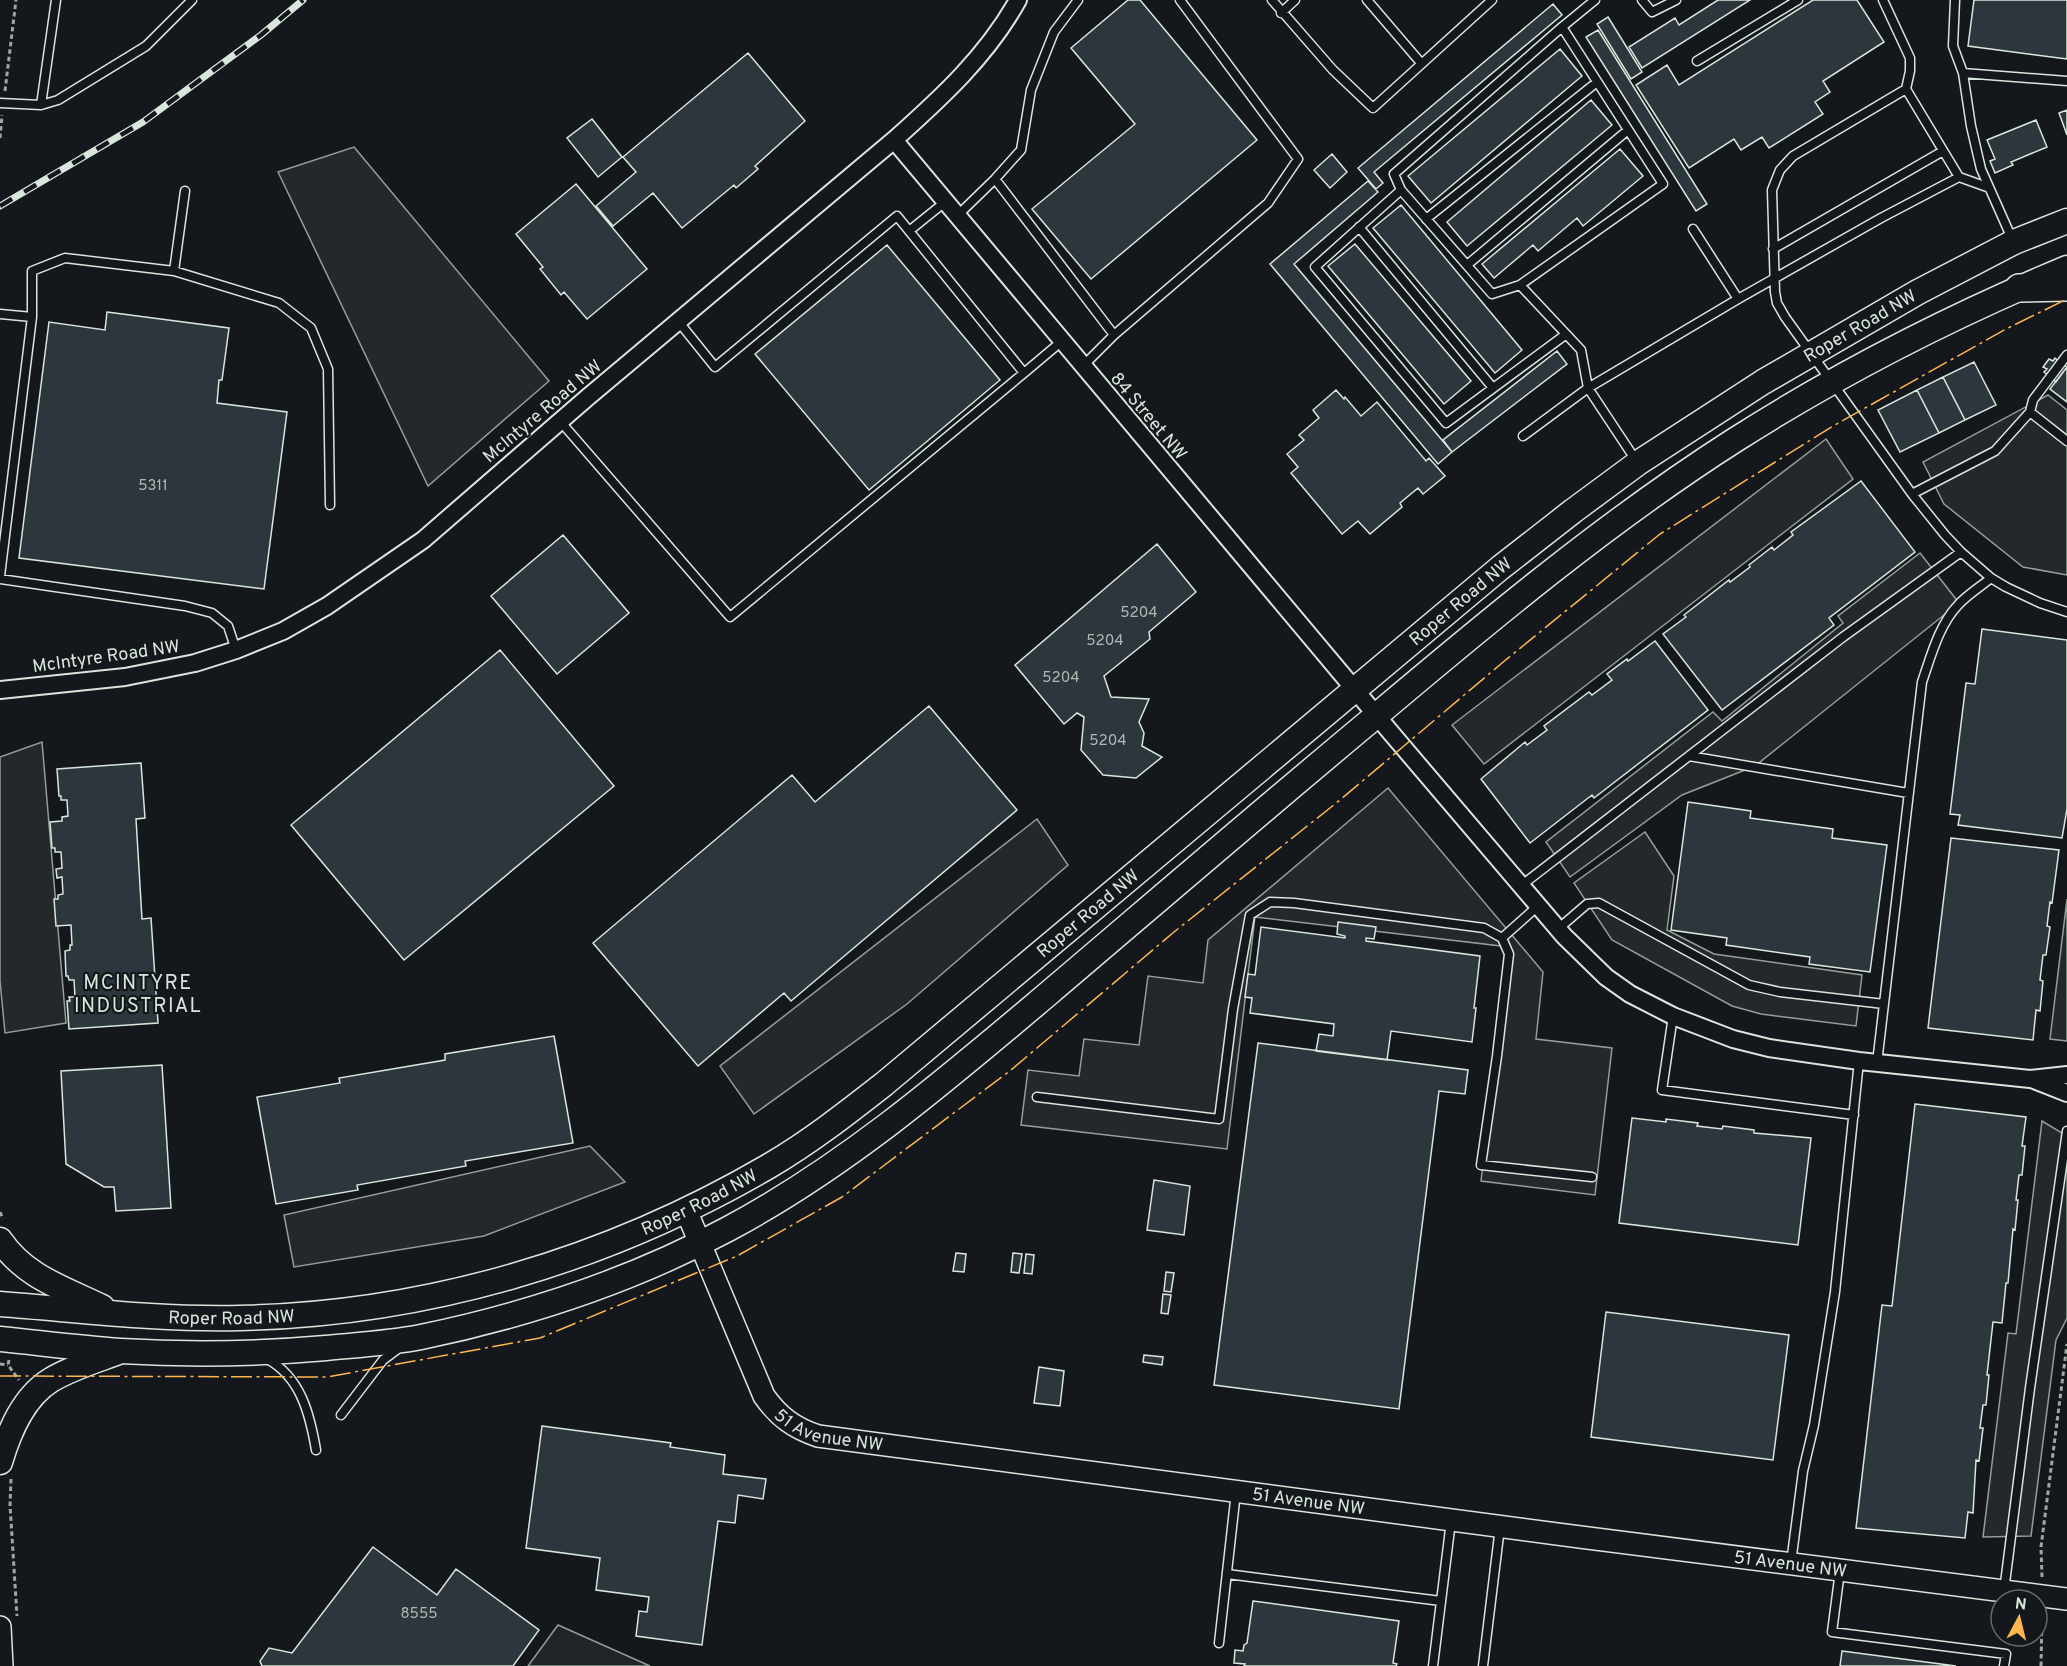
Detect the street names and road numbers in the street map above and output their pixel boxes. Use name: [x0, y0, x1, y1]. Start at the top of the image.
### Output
street label: Roper Road NW: [1800, 285, 1921, 369]
street label: McIntyre Road NW: [479, 356, 607, 469]
street label: 84 Street NW: [1104, 368, 1191, 466]
street label: Roper Road NW: [1405, 553, 1517, 652]
street label: McIntyre Road NW: [31, 636, 181, 679]
street label: Roper Road NW: [1033, 865, 1145, 964]
street label: Roper Road NW: [638, 1165, 762, 1242]
street label: Roper Road NW: [168, 1305, 296, 1331]
street label: 51 Avenue NW: [768, 1405, 884, 1458]
street label: 51 Avenue NW: [1251, 1484, 1366, 1521]
street label: 51 Avenue NW: [1732, 1547, 1848, 1584]

